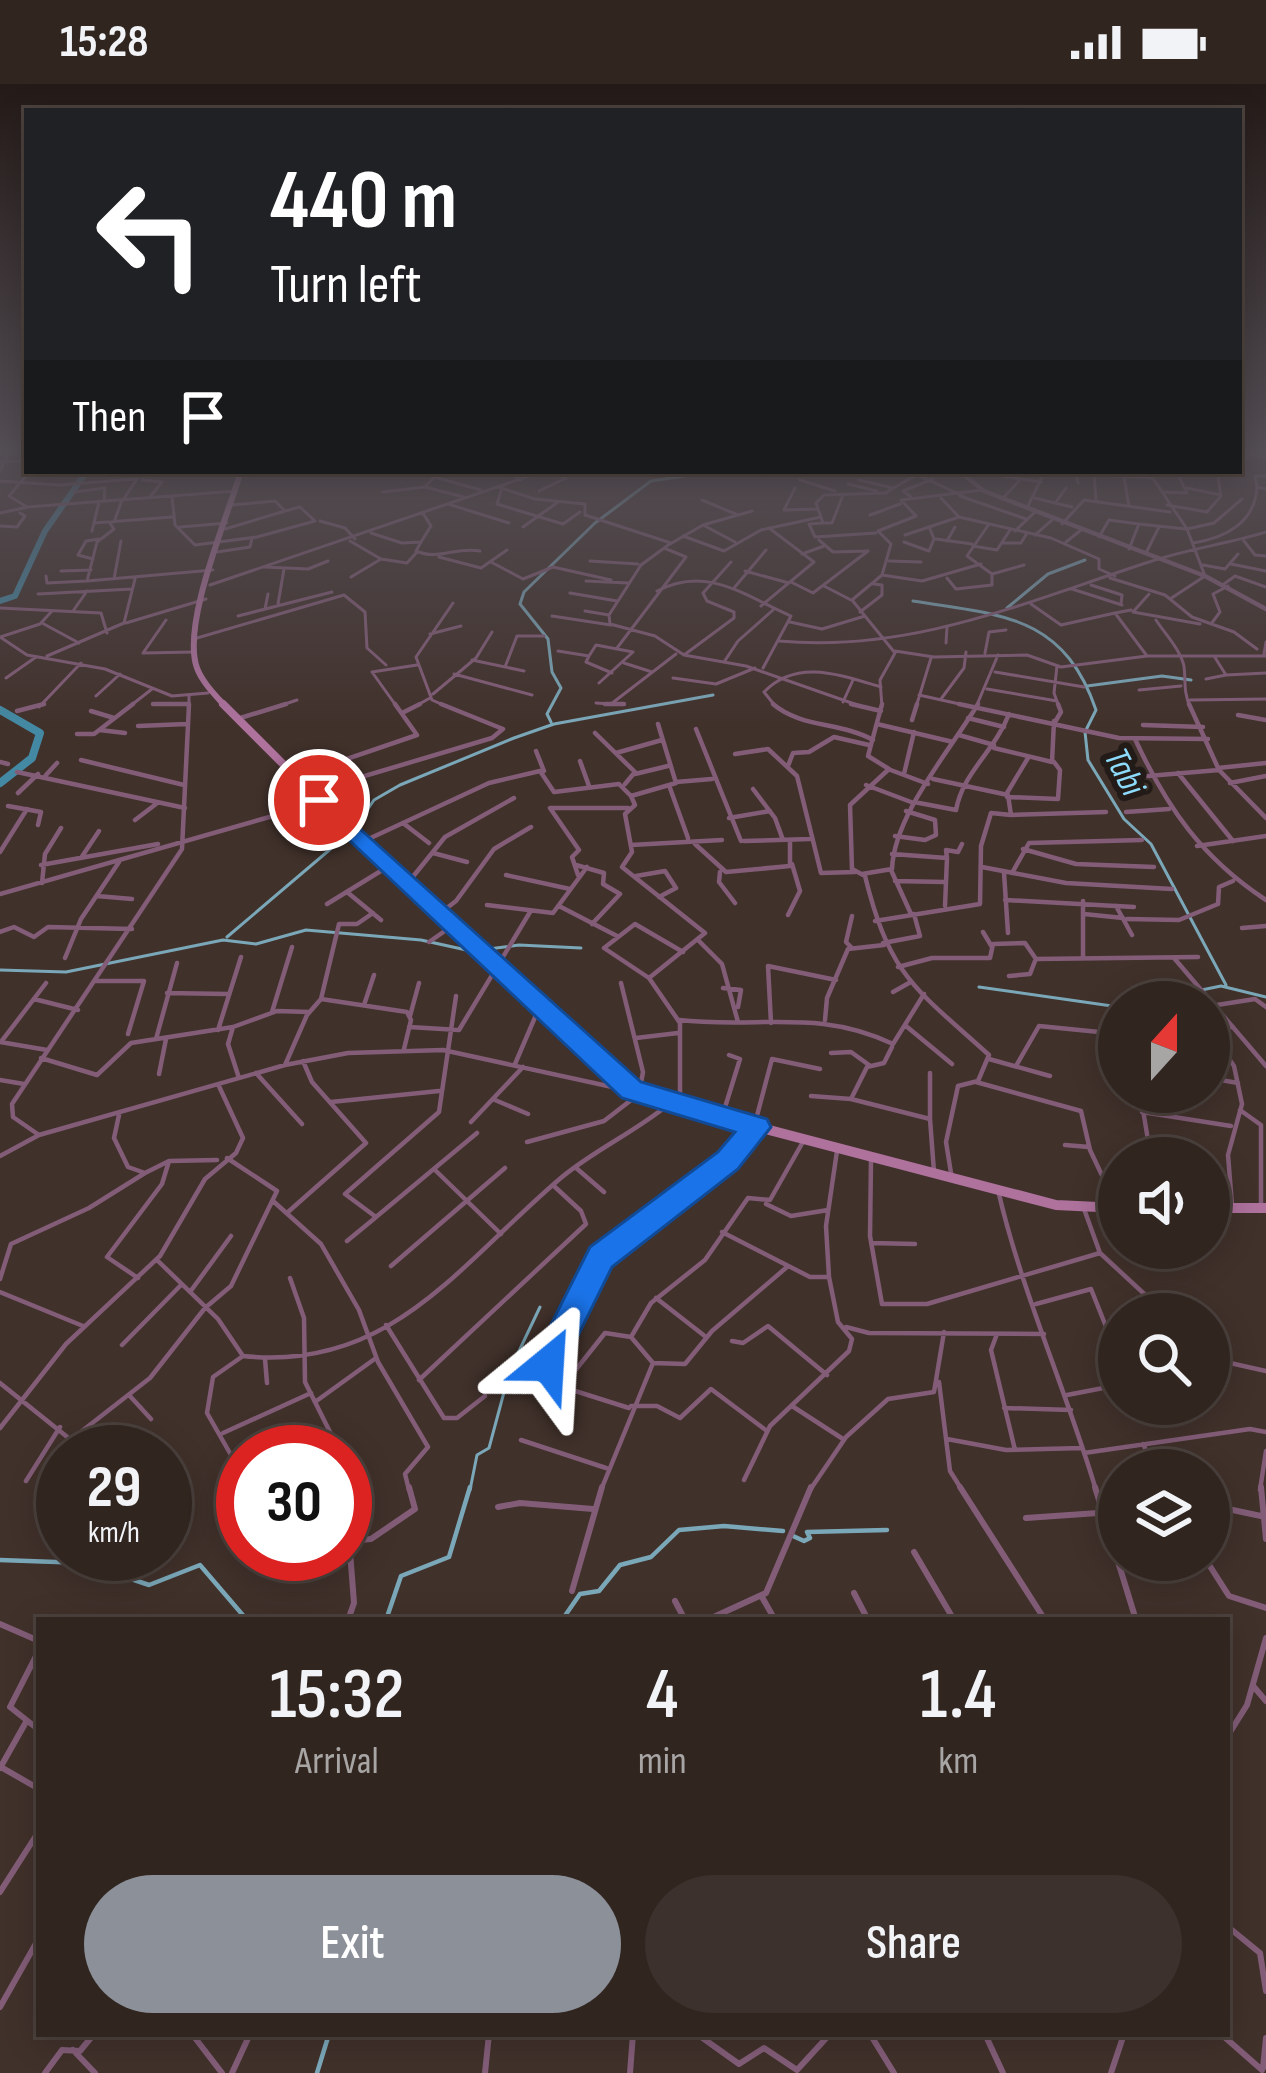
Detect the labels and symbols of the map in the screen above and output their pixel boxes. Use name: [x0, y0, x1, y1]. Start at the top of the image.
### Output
water label: Tabi: [1094, 741, 1154, 804]
pin: [268, 749, 370, 851]
north arrow: [1098, 981, 1230, 1113]
position arrow: [485, 1301, 611, 1427]
speed limit sign: 30: [216, 1425, 372, 1581]

